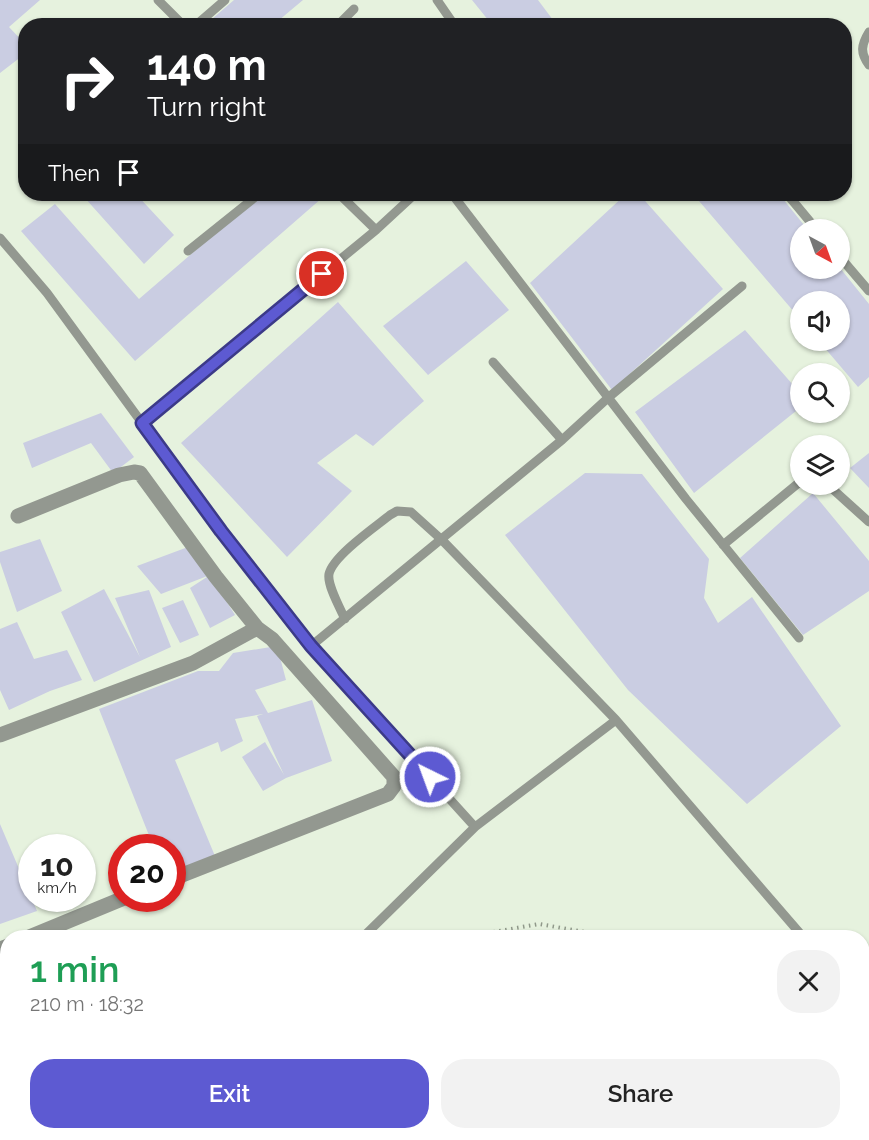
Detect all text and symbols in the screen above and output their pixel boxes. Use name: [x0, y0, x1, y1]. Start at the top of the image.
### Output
text: 140 m: [147, 41, 267, 90]
icon: right: [48, 42, 126, 120]
text: Turn right: [147, 91, 266, 122]
icon: arrive: [112, 156, 145, 189]
text: Then: [48, 160, 100, 186]
north arrow: [790, 219, 850, 279]
map controls: [790, 219, 850, 495]
pin: [296, 248, 347, 299]
icon: arrive: [305, 257, 338, 290]
button: sound: [790, 291, 850, 351]
button: search: [790, 363, 850, 423]
button: layers: [790, 435, 850, 495]
position arrow: [398, 745, 462, 809]
speed limit sign: 20: [108, 834, 186, 912]
text: 10: [40, 848, 74, 883]
text: km/h: [37, 879, 77, 897]
text: 1 min: [30, 948, 119, 990]
button: close: [777, 950, 840, 1013]
text: 210 m · 18:32: [30, 992, 144, 1016]
button: Exit: [30, 1059, 429, 1128]
button: Share: [441, 1059, 840, 1128]

